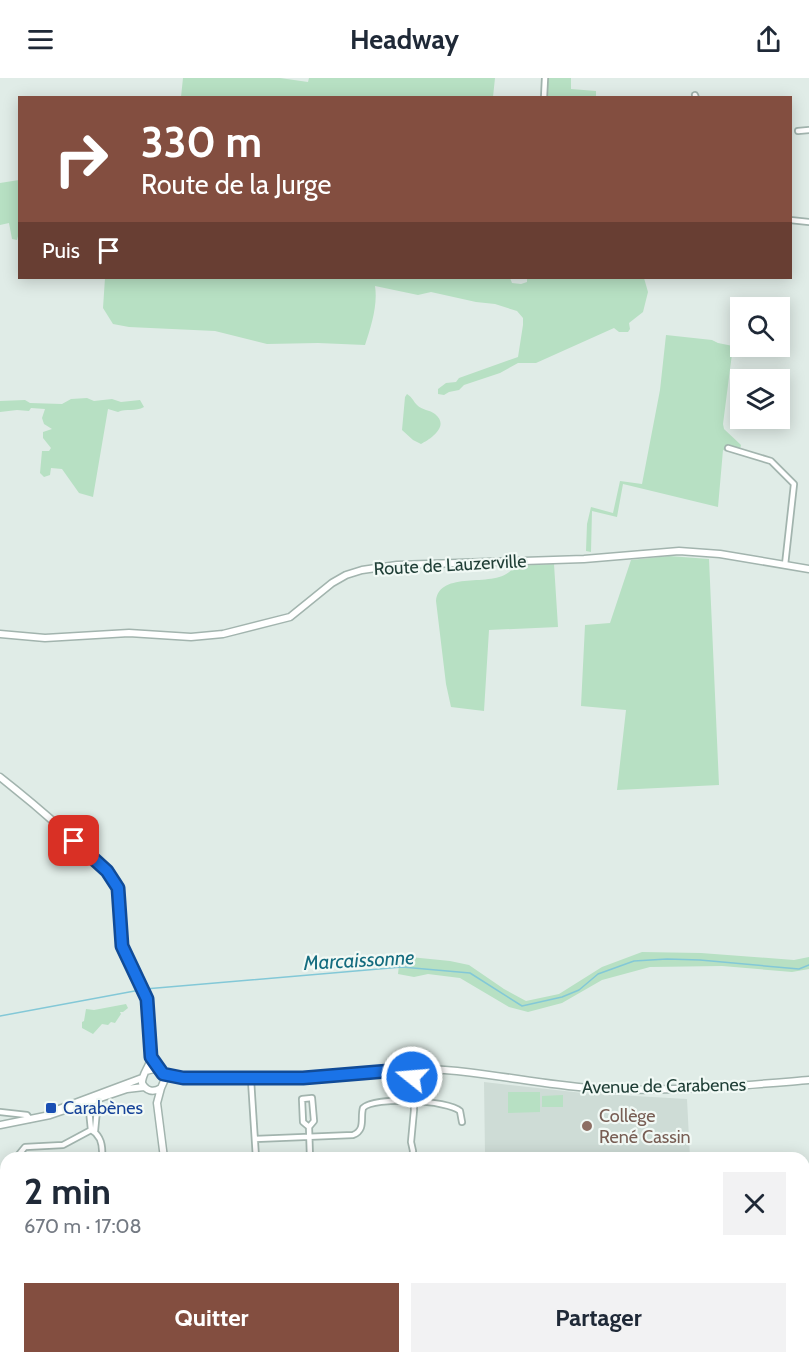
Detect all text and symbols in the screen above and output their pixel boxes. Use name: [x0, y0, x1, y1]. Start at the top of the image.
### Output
icon: menu: [24, 23, 57, 56]
text: Headway: [350, 23, 459, 56]
icon: share: [752, 23, 785, 56]
text: 330 m: [141, 116, 262, 168]
icon: right: [42, 120, 120, 198]
text: Route de la Jurge: [141, 168, 331, 201]
icon: arrive: [92, 234, 125, 267]
text: Puis: [42, 237, 80, 264]
map controls: [730, 297, 790, 429]
button: search: [730, 297, 790, 357]
button: layers: [730, 369, 790, 429]
street label: Route de Lauzerville: [373, 550, 527, 580]
pin: [48, 815, 99, 866]
icon: arrive: [57, 824, 90, 857]
water label: Marcaissonne: [302, 945, 415, 975]
position arrow: [380, 1045, 444, 1109]
street label: Avenue de Carabenes: [582, 1074, 746, 1098]
place label: Carabènes: [63, 1097, 143, 1119]
marker: Carabènes: [44, 1101, 58, 1115]
place label: Collège René Cassin: [599, 1105, 691, 1148]
marker: Collège René Cassin: [580, 1119, 594, 1133]
text: 2 min: [24, 1169, 111, 1213]
button: close: [723, 1172, 786, 1235]
text: 670 m · 17:08: [24, 1214, 142, 1238]
button: Quitter: [24, 1283, 399, 1352]
button: Partager: [411, 1283, 786, 1352]

